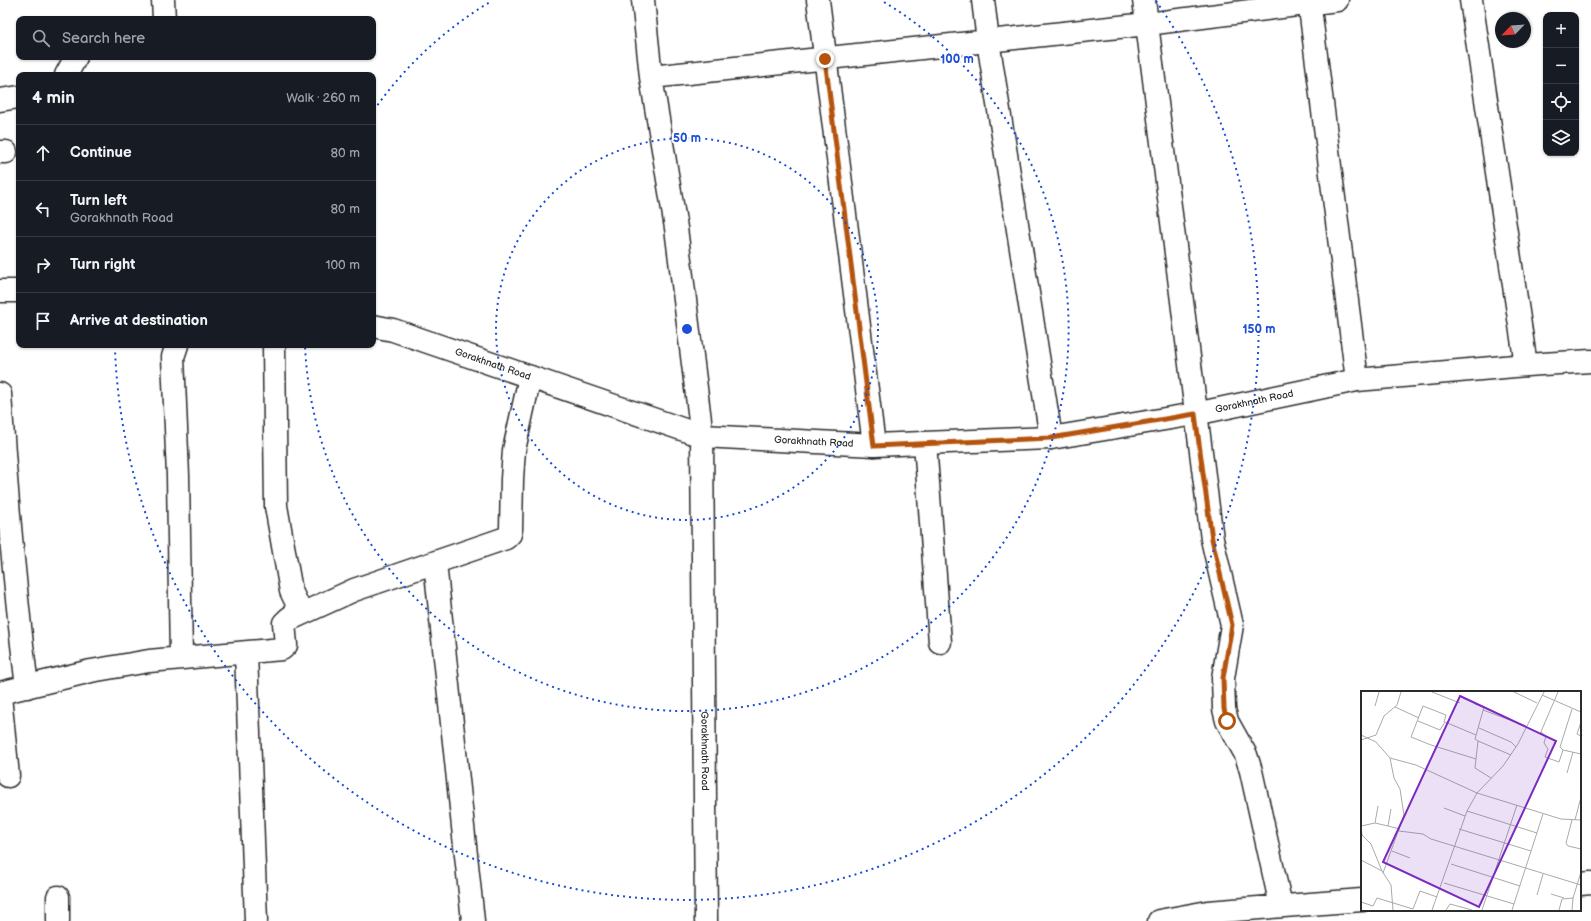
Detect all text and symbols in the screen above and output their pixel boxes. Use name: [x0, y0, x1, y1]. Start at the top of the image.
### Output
north arrow: [1495, 12, 1531, 48]
map controls: [1543, 12, 1579, 156]
button: +: [1543, 12, 1579, 48]
search box: [16, 16, 376, 60]
icon: search: [30, 27, 52, 49]
text: Search here: [62, 29, 145, 48]
button: −: [1543, 48, 1579, 84]
route end: [816, 50, 834, 68]
text: 100 m: [940, 52, 974, 67]
button: locate: [1543, 84, 1579, 120]
text: 4 min: [32, 88, 75, 108]
text: Walk · 260 m: [286, 90, 360, 106]
button: layers: [1543, 120, 1579, 156]
text: 50 m: [673, 131, 701, 146]
icon: ahead: [32, 142, 54, 164]
text: Continue: [70, 143, 132, 162]
text: 80 m: [331, 145, 360, 161]
text: Turn left: [70, 191, 127, 210]
icon: left: [32, 198, 54, 220]
text: 80 m: [331, 201, 360, 217]
text: Gorakhnath Road: [70, 210, 173, 226]
icon: right: [32, 254, 54, 276]
text: Turn right: [70, 255, 135, 274]
text: 100 m: [325, 257, 360, 273]
icon: arrive: [32, 310, 54, 332]
text: Arrive at destination: [70, 311, 208, 330]
centre of rings: [680, 322, 694, 336]
text: 150 m: [1243, 322, 1275, 337]
street label: Gorakhnath Road: [453, 346, 533, 383]
street label: Gorakhnath Road: [1214, 387, 1295, 416]
street label: Gorakhnath Road: [774, 434, 854, 450]
inset map: [1361, 691, 1581, 911]
street label: Gorakhnath Road: [698, 711, 711, 791]
route start: [1218, 712, 1236, 730]

